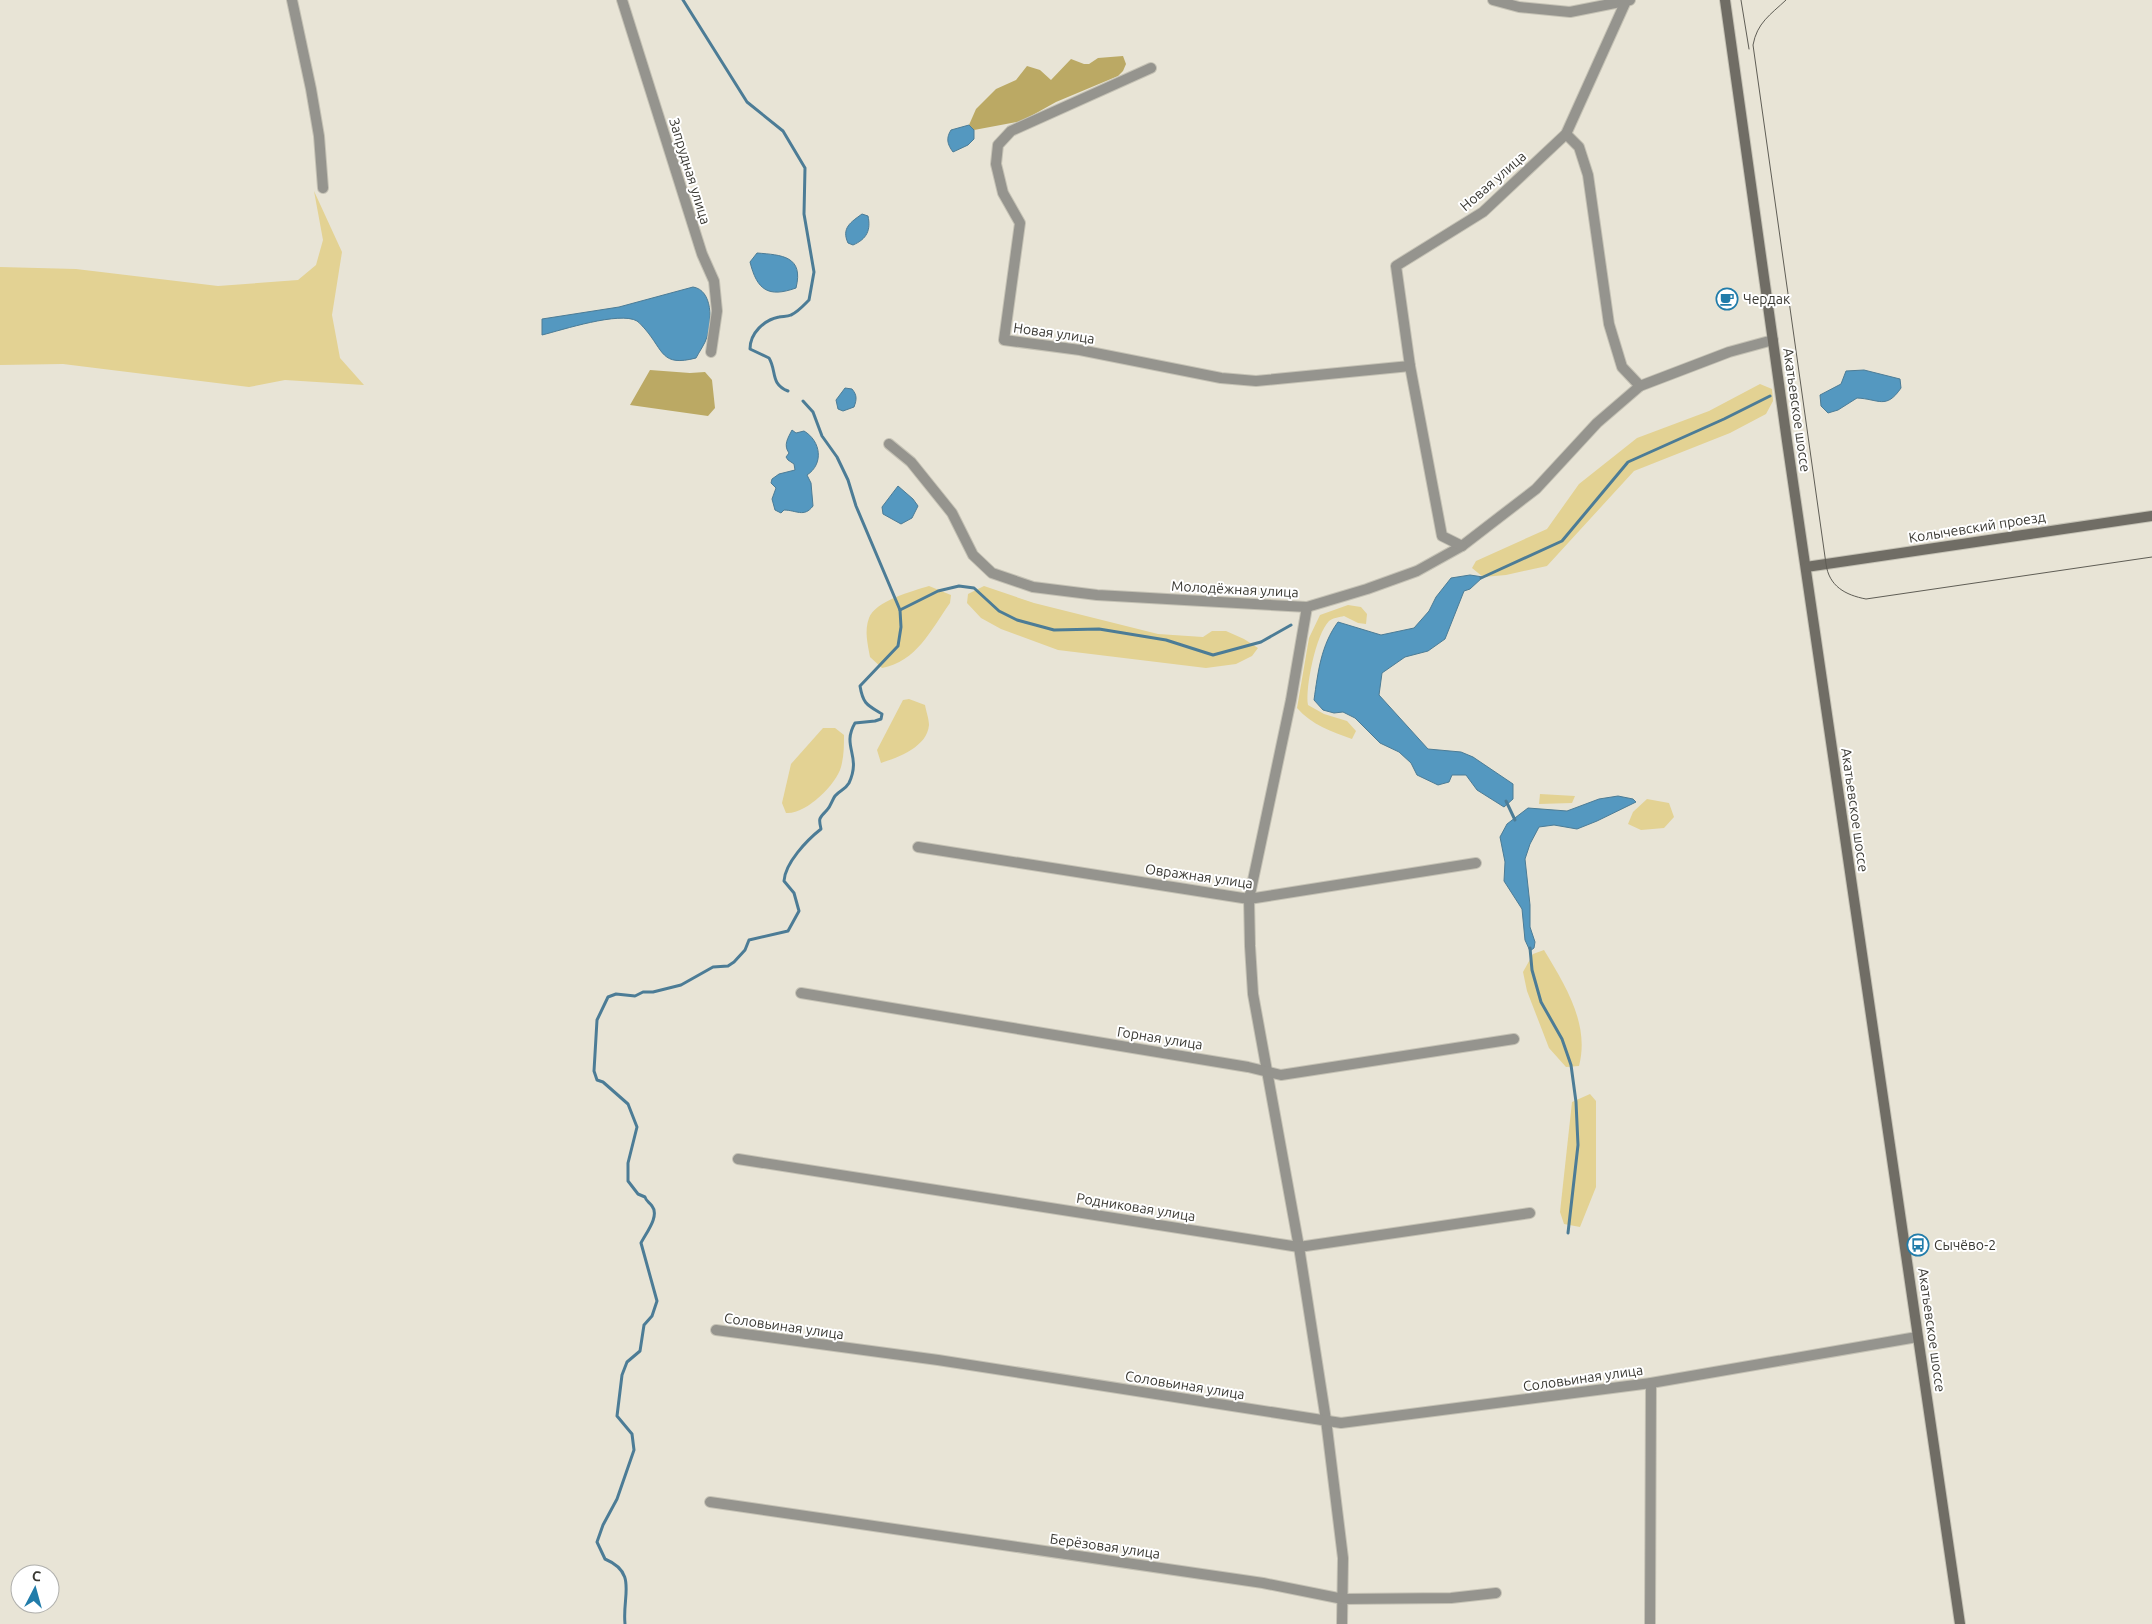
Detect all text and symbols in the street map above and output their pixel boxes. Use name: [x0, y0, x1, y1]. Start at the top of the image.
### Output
street label: Запрудная улица: [666, 116, 714, 226]
street label: Новая улица: [1457, 148, 1529, 214]
cafe icon: Чердак: [1715, 287, 1739, 311]
place label: Чердак: [1743, 291, 1790, 307]
street label: Новая улица: [1012, 319, 1096, 347]
street label: Акатьевское шоссе: [1780, 347, 1814, 473]
street label: Колычевский проезд: [1907, 508, 2047, 546]
street label: Молодёжная улица: [1171, 578, 1299, 600]
street label: Акатьевское шоссе: [1838, 747, 1872, 873]
street label: Овражная улица: [1144, 861, 1254, 891]
street label: Горная улица: [1116, 1023, 1204, 1053]
street label: Родниковая улица: [1075, 1190, 1197, 1224]
bus stop icon: Сычёво-2: [1906, 1233, 1930, 1257]
place label: Сычёво-2: [1934, 1237, 1996, 1253]
street label: Акатьевское шоссе: [1915, 1267, 1949, 1393]
street label: Соловьиная улица: [723, 1310, 845, 1342]
street label: Соловьиная улица: [1522, 1362, 1644, 1394]
street label: Соловьиная улица: [1124, 1368, 1246, 1402]
street label: Берёзовая улица: [1049, 1530, 1161, 1562]
north arrow: [10, 1564, 60, 1614]
text: С: [31, 1568, 42, 1585]

